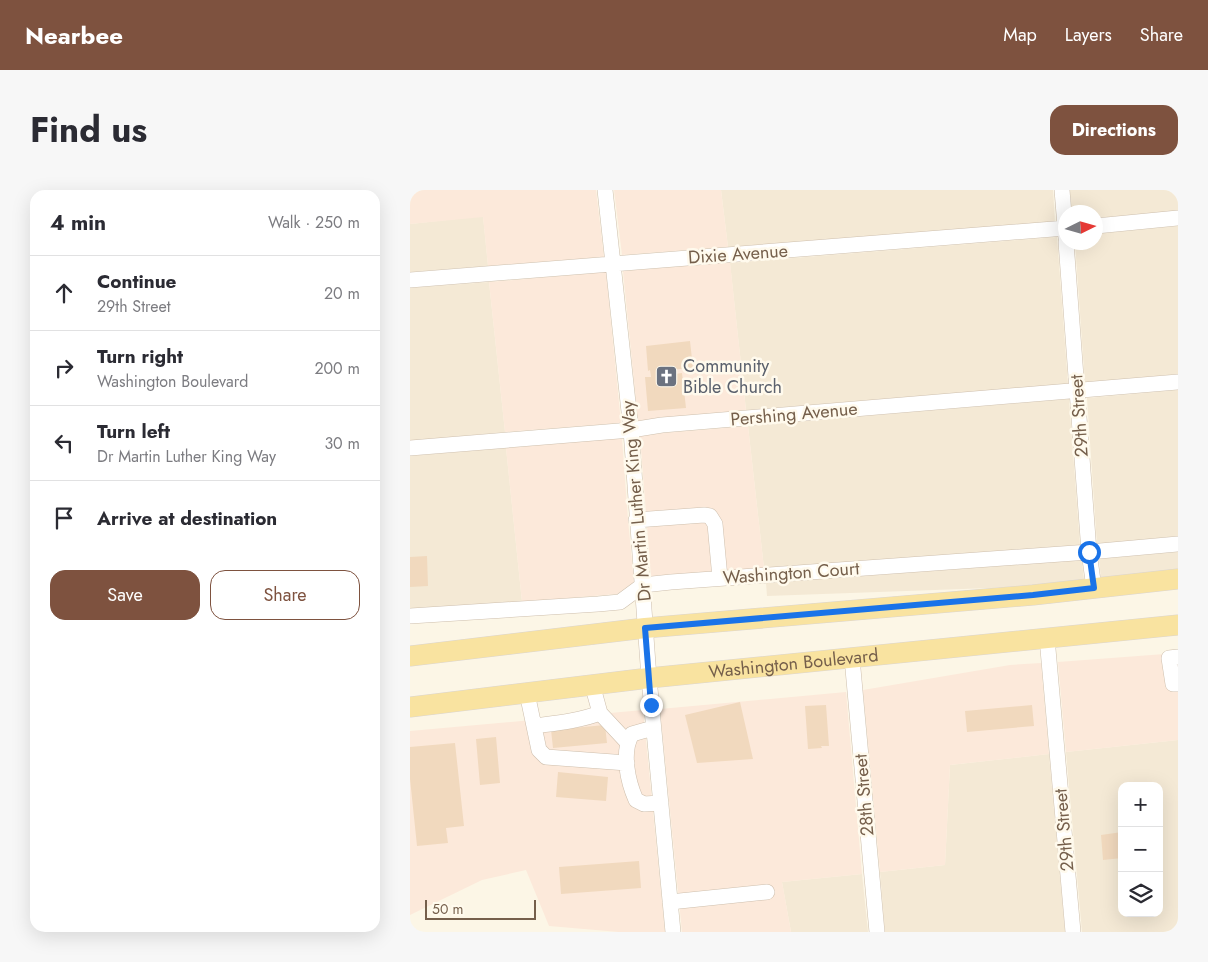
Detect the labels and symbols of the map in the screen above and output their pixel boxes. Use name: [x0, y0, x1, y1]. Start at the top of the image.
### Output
north arrow: [1058, 205, 1103, 250]
street label: Dixie Avenue: [687, 238, 789, 270]
place label: Community Bible Church: [683, 353, 782, 400]
church icon: Community Bible Church: [655, 364, 679, 388]
street label: 29th Street: [1063, 373, 1095, 458]
street label: Pershing Avenue: [729, 396, 859, 432]
street label: Dr Martin Luther King Way: [614, 400, 658, 602]
route start: [1078, 541, 1101, 564]
street label: Washington Court: [722, 555, 861, 591]
street label: Washington Boulevard: [707, 642, 880, 685]
route end: [640, 694, 663, 717]
street label: 28th Street: [847, 752, 881, 837]
street label: 29th Street: [1047, 787, 1081, 872]
scale bar: [425, 897, 536, 920]

